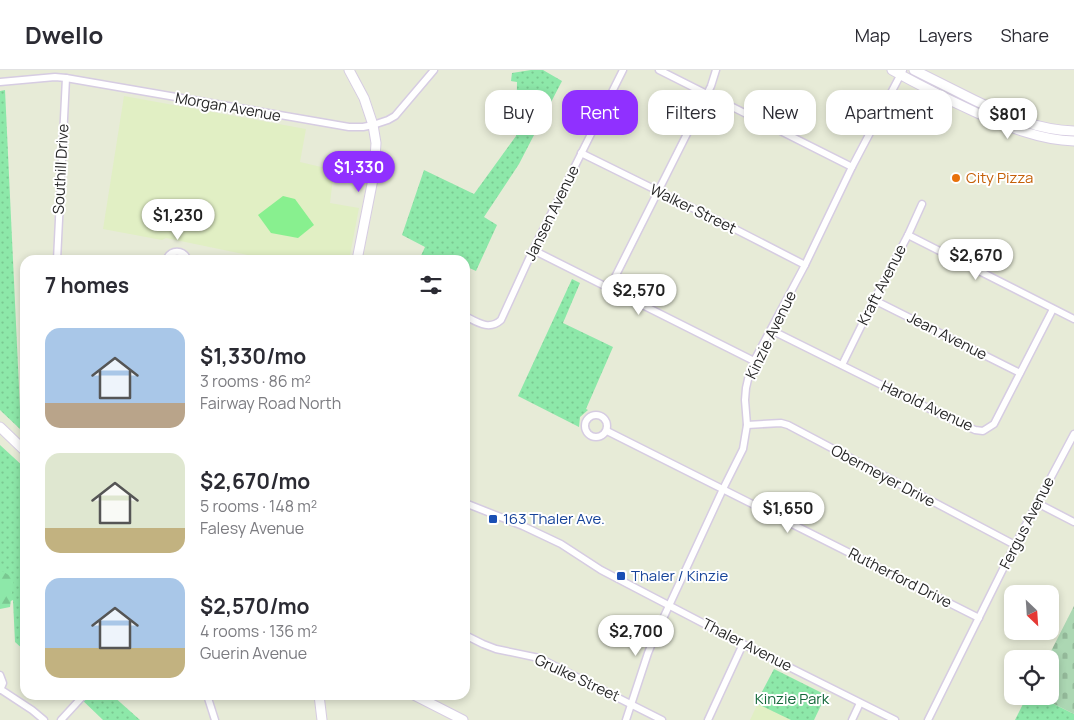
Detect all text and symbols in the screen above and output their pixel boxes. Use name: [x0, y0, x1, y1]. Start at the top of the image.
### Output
text: Dwello: [25, 18, 103, 51]
text: Map: [855, 23, 890, 47]
text: Layers: [918, 23, 972, 47]
text: Share: [1000, 23, 1049, 47]
street label: Morgan Avenue: [174, 87, 283, 126]
chip: Buy: [485, 90, 552, 135]
chip: Rent: [562, 90, 638, 135]
chip: Filters: [648, 90, 734, 135]
chip: New: [744, 90, 816, 135]
chip: Apartment: [826, 90, 952, 135]
pin: $801: [978, 98, 1038, 140]
text: $801: [989, 103, 1027, 125]
street label: Southill Drive: [48, 123, 73, 215]
pin: $1,330: [318, 150, 400, 193]
text: $1,330: [334, 156, 384, 178]
street label: Jansen Avenue: [519, 161, 584, 264]
place label: City Pizza: [966, 167, 1033, 188]
marker: City Pizza: [950, 172, 962, 184]
street label: Walker Street: [646, 179, 740, 239]
pin: $1,230: [137, 198, 219, 241]
text: $1,230: [153, 204, 203, 226]
pin: $2,670: [935, 238, 1017, 281]
street label: Kraft Avenue: [852, 241, 911, 329]
text: $2,670: [949, 244, 1003, 266]
text: 7 homes: [45, 271, 129, 299]
icon: filters: [417, 271, 445, 299]
pin: $2,570: [598, 274, 680, 316]
text: $2,570: [613, 279, 665, 301]
street label: Kinzie Avenue: [740, 287, 801, 382]
street label: Jean Avenue: [904, 306, 991, 365]
text: $1,330/mo: [200, 342, 306, 370]
icon: home: [85, 348, 145, 408]
text: 3 rooms · 86 m²: [200, 370, 311, 392]
street label: Harold Avenue: [878, 375, 977, 436]
text: Fairway Road North: [200, 392, 341, 414]
street label: Obermeyer Drive: [828, 439, 939, 512]
text: $2,670/mo: [200, 467, 310, 495]
icon: home: [85, 473, 145, 533]
street label: Fergus Avenue: [994, 473, 1059, 573]
pin: $1,650: [747, 492, 829, 534]
text: 5 rooms · 148 m²: [200, 495, 317, 517]
text: $1,650: [762, 497, 814, 519]
place label: 163 Thaler Ave.: [503, 508, 605, 529]
marker: 163 Thaler Ave.: [487, 513, 499, 525]
text: Falesy Avenue: [200, 517, 304, 539]
street label: Rutherford Drive: [845, 542, 956, 613]
place label: Thaler / Kinzie: [631, 565, 728, 586]
marker: Thaler / Kinzie: [615, 570, 627, 582]
north arrow: [1004, 585, 1059, 640]
map controls: [1004, 585, 1059, 705]
text: $2,570/mo: [200, 592, 310, 620]
icon: home: [85, 598, 145, 658]
street label: Thaler Avenue: [699, 613, 796, 676]
pin: $2,700: [595, 614, 677, 657]
text: 4 rooms · 136 m²: [200, 620, 317, 642]
text: $2,700: [609, 620, 663, 642]
text: Guerin Avenue: [200, 642, 307, 664]
street label: Grulke Street: [531, 649, 623, 706]
button: locate: [1004, 650, 1059, 705]
park label: Kinzie Park: [755, 688, 830, 709]

